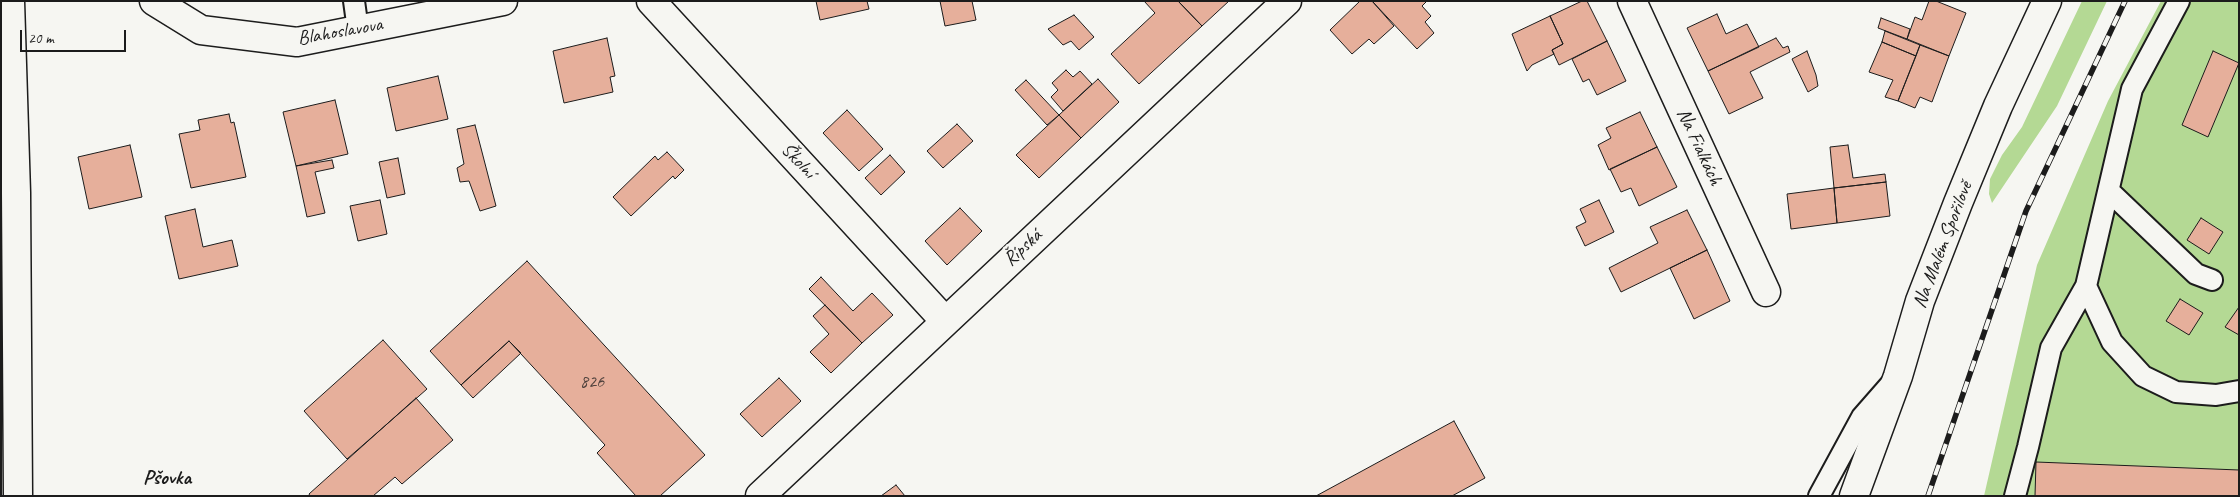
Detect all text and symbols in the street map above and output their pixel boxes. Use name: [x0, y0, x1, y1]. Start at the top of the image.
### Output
street label: Blahoslavova: [296, 13, 384, 51]
scale bar: [22, 20, 129, 52]
text: 20 m: [28, 29, 54, 48]
street label: Na Fialkách: [1671, 105, 1727, 189]
street label: Školní: [775, 138, 821, 184]
street label: Na Malém Spořilově: [1908, 178, 1978, 312]
street label: Řípská: [999, 224, 1047, 272]
house number: 826: [580, 371, 604, 393]
district label: Pšovka: [143, 465, 191, 491]

